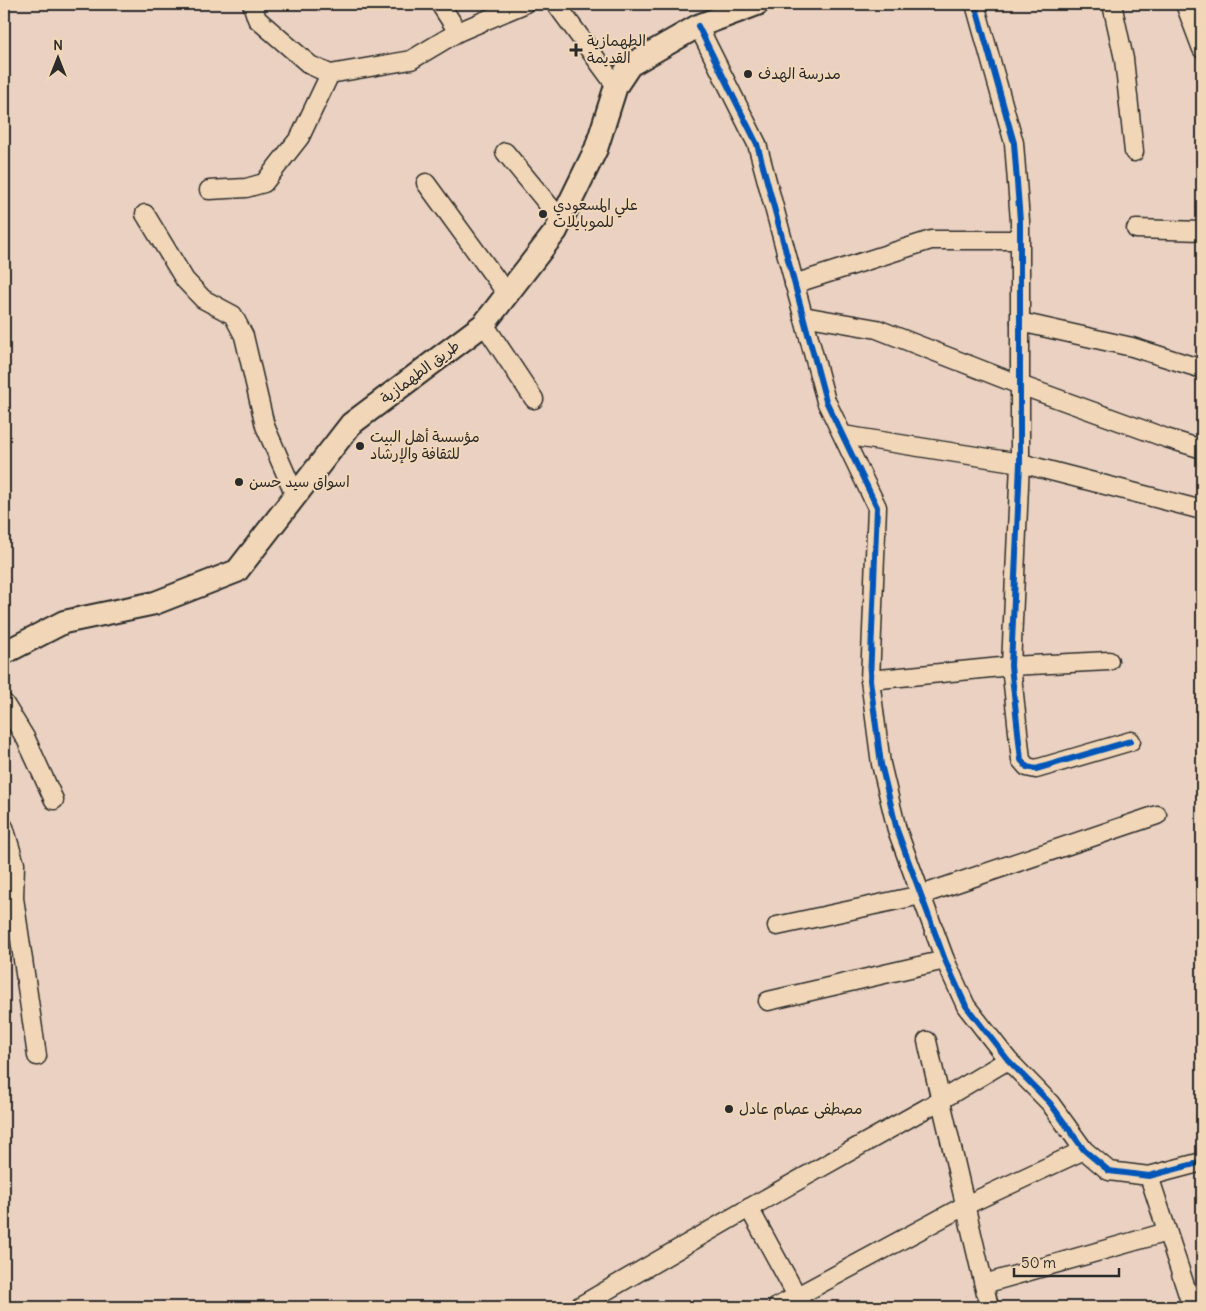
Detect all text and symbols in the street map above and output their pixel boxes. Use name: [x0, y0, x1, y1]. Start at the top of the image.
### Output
place label: الطهمازية القديمة: [587, 31, 646, 67]
north arrow: [32, 32, 82, 82]
text: N: [53, 36, 63, 54]
marker: الطهمازية القديمة: [569, 43, 583, 57]
place label: مدرسة الهدف: [758, 64, 841, 83]
marker: مدرسة الهدف: [742, 68, 754, 80]
place label: علي المسعودي للموبايلات: [553, 195, 638, 231]
marker: علي المسعودي للموبايلات: [537, 208, 549, 220]
street label: طريق الطهمازية: [376, 336, 463, 408]
place label: مؤسسة أهل البيت للثقافة والإرشاد: [370, 427, 480, 464]
marker: مؤسسة أهل البيت للثقافة والإرشاد: [354, 440, 366, 452]
place label: اسواق سيد حسن: [249, 472, 350, 491]
marker: اسواق سيد حسن: [233, 476, 245, 488]
place label: مصطفى عصام عادل: [739, 1099, 863, 1120]
marker: مصطفى عصام عادل: [723, 1103, 735, 1115]
scale bar: [1014, 1246, 1118, 1278]
text: 50 m: [1021, 1253, 1056, 1272]

